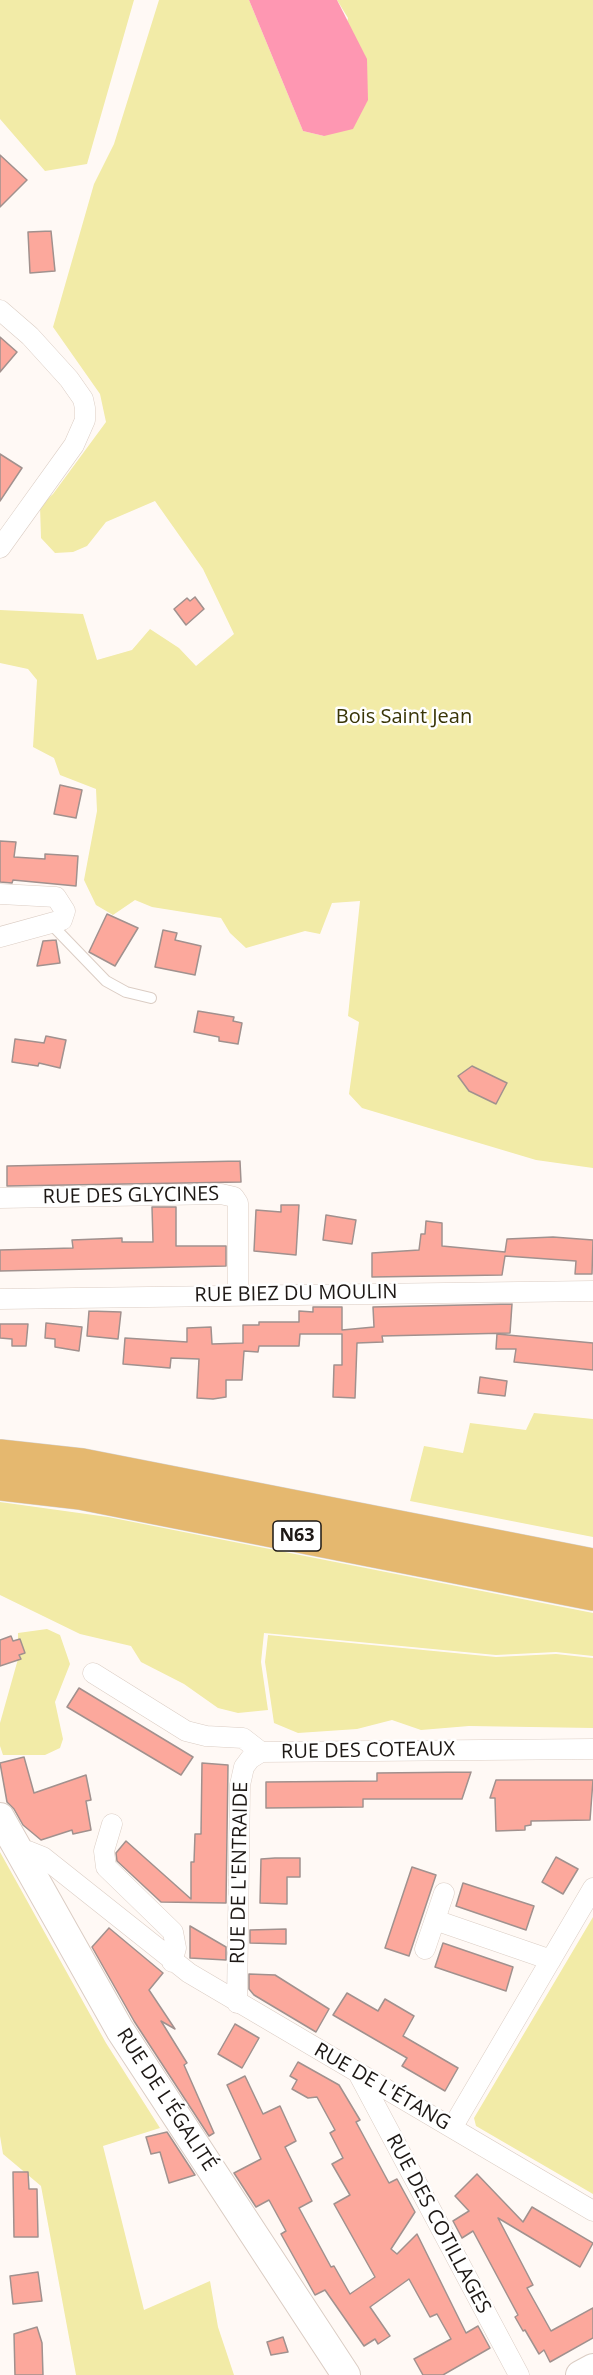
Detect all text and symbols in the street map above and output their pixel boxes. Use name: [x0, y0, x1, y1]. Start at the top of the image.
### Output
park label: Bois Saint Jean: [336, 705, 472, 729]
street label: RUE DES GLYCINES: [43, 1182, 219, 1210]
street label: RUE BIEZ DU MOULIN: [194, 1280, 398, 1308]
road number: N63: [273, 1521, 321, 1551]
street label: RUE DES COTEAUX: [281, 1737, 455, 1765]
street label: RUE DE L'ENTRAIDE: [226, 1782, 254, 1964]
street label: RUE DE L'ÉGALITÉ: [111, 2024, 221, 2176]
street label: RUE DE L'ÉTANG: [310, 2038, 454, 2136]
street label: RUE DES COTILLAGES: [380, 2130, 496, 2318]

